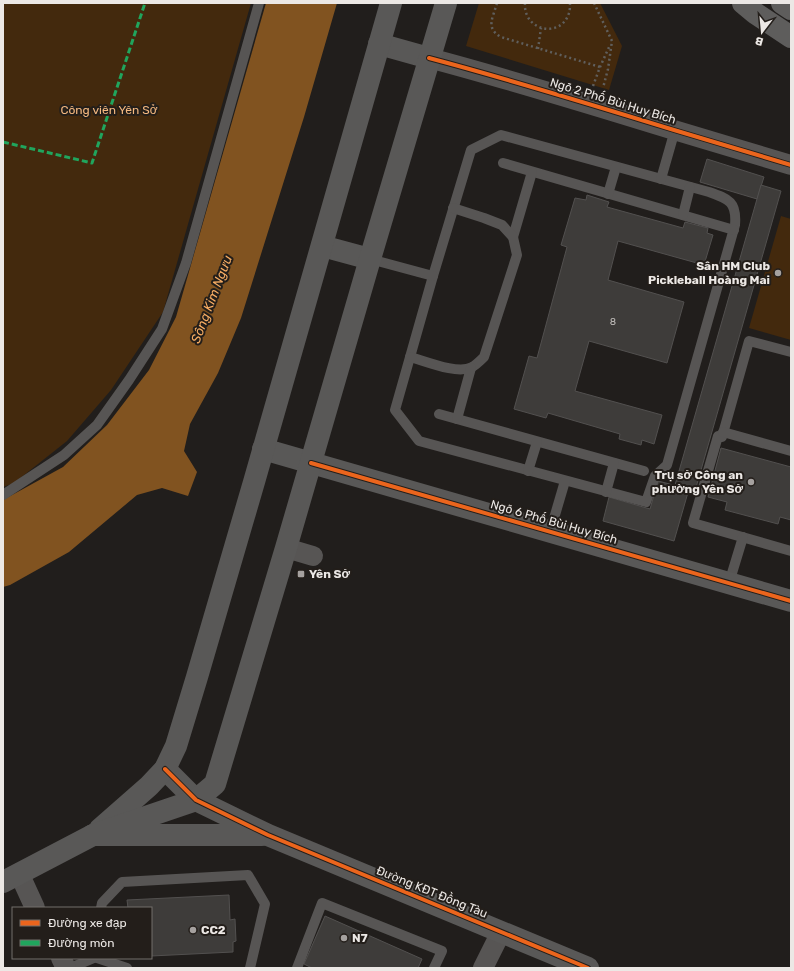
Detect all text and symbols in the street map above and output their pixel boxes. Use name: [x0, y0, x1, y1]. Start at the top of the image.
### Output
north arrow: [742, 12, 782, 52]
text: B: [754, 34, 765, 48]
street label: Ngõ 2 Phố Bùi Huy Bích: [548, 75, 678, 127]
park label: Công viên Yên Sở: [60, 103, 158, 117]
water label: Sông Kim Ngưu: [188, 253, 236, 346]
place label: Sân HM Club Pickleball Hoàng Mai: [648, 259, 770, 287]
marker: Sân HM Club Pickleball Hoàng Mai: [773, 268, 783, 278]
house number: 8: [610, 316, 616, 328]
place label: Trụ sở Công an phường Yên Sở: [652, 468, 743, 496]
marker: Trụ sở Công an phường Yên Sở: [746, 477, 756, 487]
street label: Ngõ 6 Phố Bùi Huy Bích: [489, 497, 619, 547]
place label: Yên Sở: [309, 567, 350, 581]
marker: Yên Sở: [296, 569, 306, 579]
street label: Đường KĐT Đồng Tàu: [374, 863, 490, 921]
legend: [12, 907, 152, 959]
text: Đường xe đạp: [48, 916, 127, 930]
place label: CC2: [201, 923, 226, 937]
marker: CC2: [188, 925, 198, 935]
place label: N7: [352, 931, 368, 945]
marker: N7: [339, 933, 349, 943]
text: Đường mòn: [48, 936, 114, 950]

